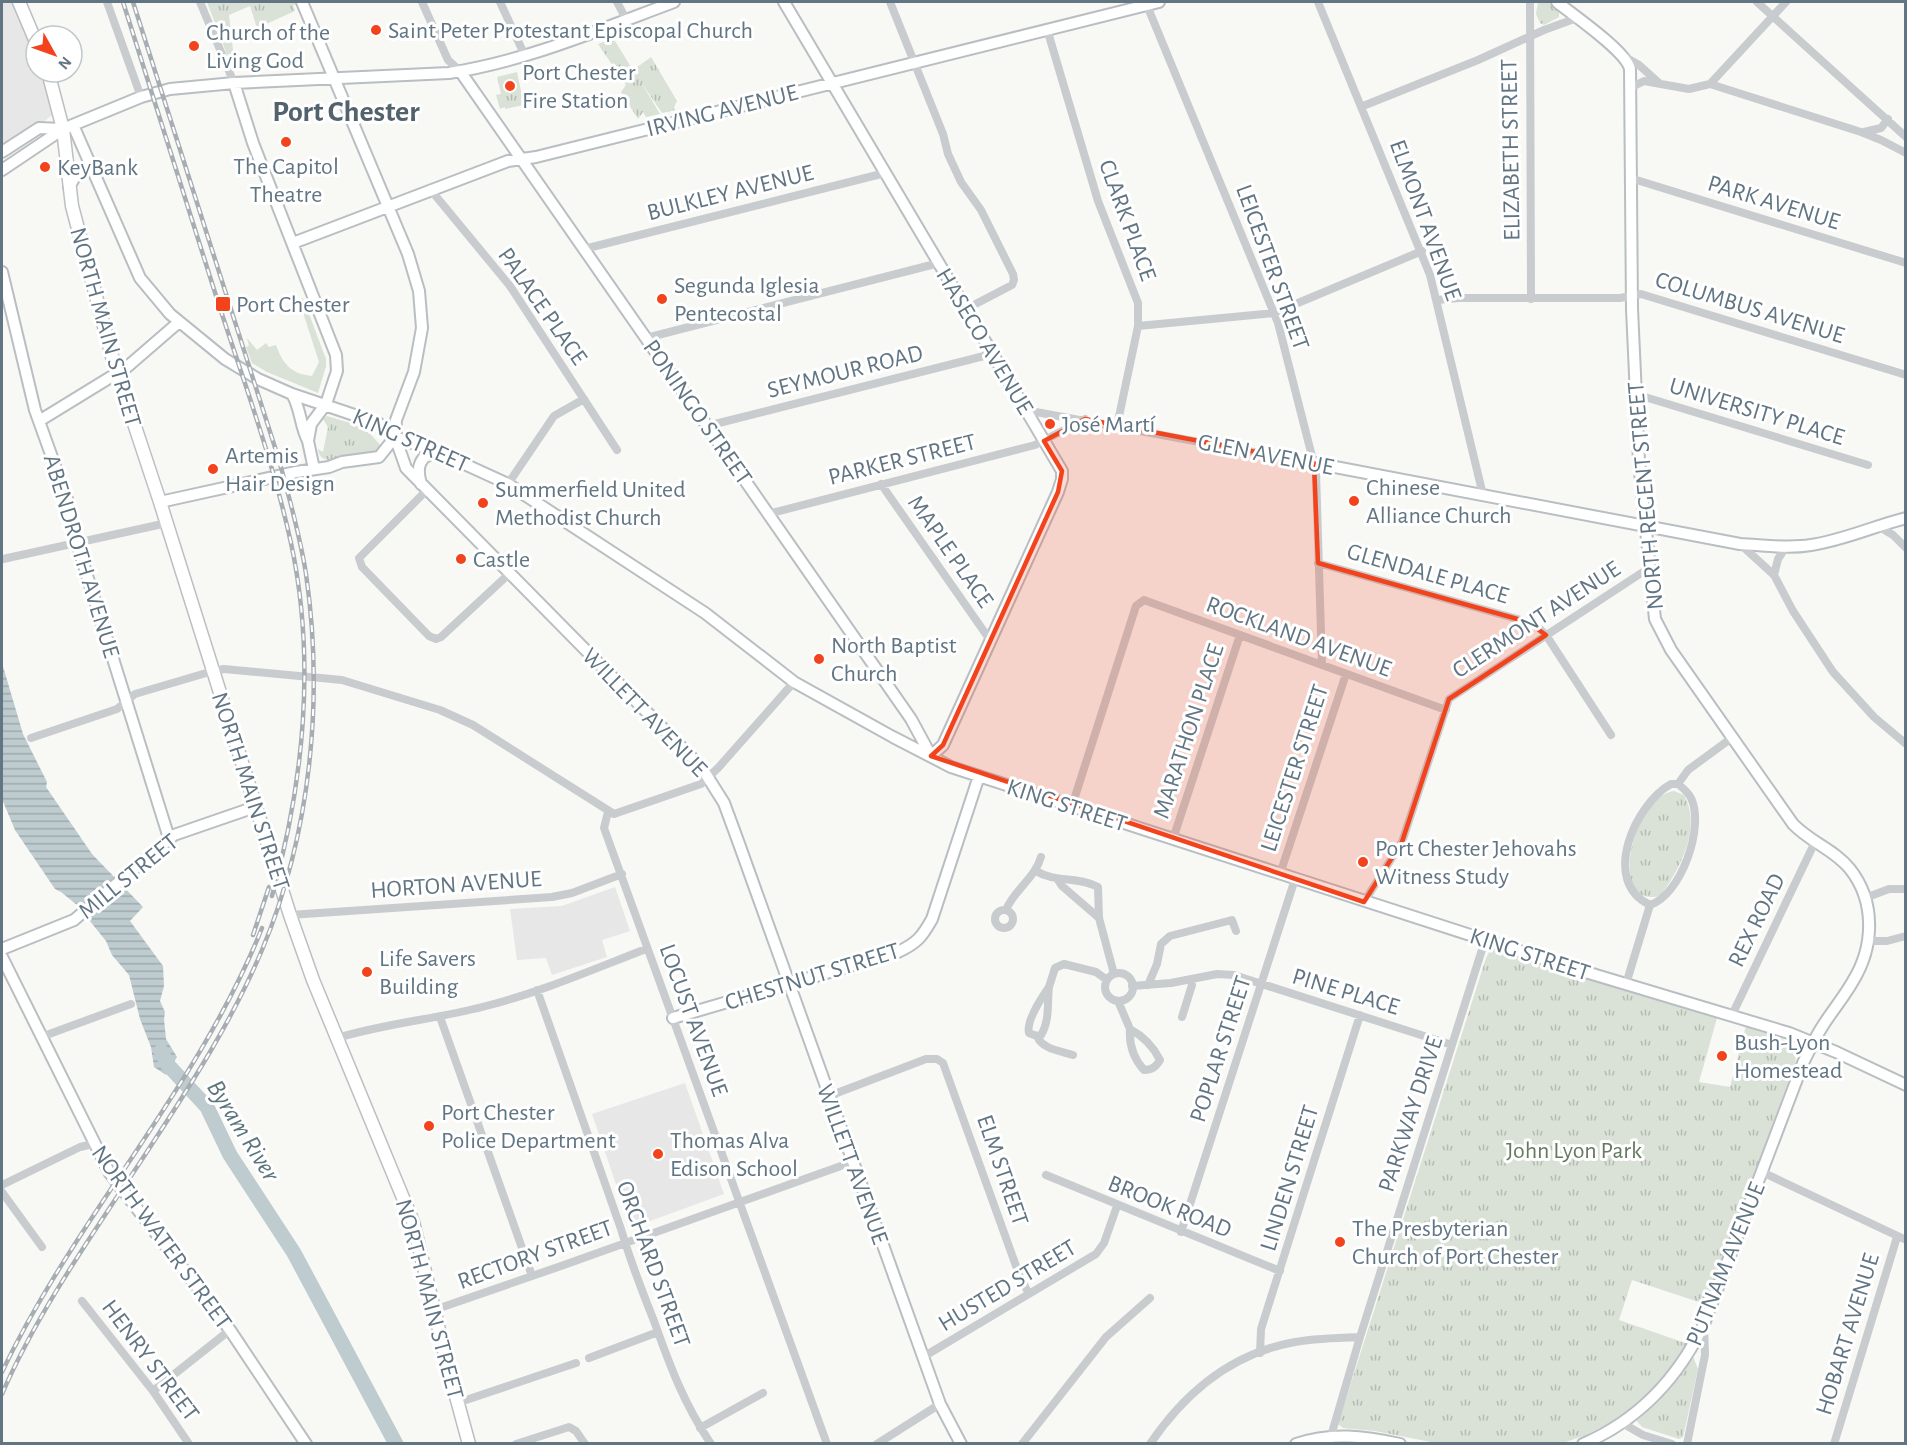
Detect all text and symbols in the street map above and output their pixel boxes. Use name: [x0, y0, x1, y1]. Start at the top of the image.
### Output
place label: Saint Peter Protestant Episcopal Church: [388, 19, 753, 43]
place label: Church of the Living God: [206, 21, 330, 73]
marker: Saint Peter Protestant Episcopal Church: [369, 23, 383, 37]
north arrow: [24, 24, 84, 84]
marker: Church of the Living God: [187, 39, 201, 53]
text: N: [55, 54, 74, 72]
street label: ELIZABETH STREET: [1497, 59, 1525, 241]
place label: Port Chester Fire Station: [522, 61, 636, 113]
marker: Port Chester Fire Station: [503, 79, 517, 93]
street label: IRVING AVENUE: [644, 80, 801, 141]
district label: Port Chester: [272, 97, 420, 127]
marker: The Capitol Theatre: [279, 135, 293, 149]
street label: ELMONT AVENUE: [1385, 137, 1465, 304]
place label: The Capitol Theatre: [233, 155, 339, 207]
place label: KeyBank: [57, 156, 138, 180]
street label: CLARK PLACE: [1094, 157, 1160, 284]
marker: KeyBank: [38, 160, 52, 174]
street label: BULKLEY AVENUE: [645, 161, 816, 225]
street label: PARK AVENUE: [1705, 171, 1843, 235]
street label: LEICESTER STREET: [1231, 181, 1313, 353]
street label: NORTH MAIN STREET: [65, 225, 145, 430]
street label: PALACE PLACE: [493, 244, 591, 370]
street label: HASECO AVENUE: [931, 264, 1037, 419]
street label: COLUMBUS AVENUE: [1652, 268, 1847, 348]
place label: Segunda Iglesia Pentecostal: [674, 274, 820, 326]
marker: Segunda Iglesia Pentecostal: [655, 292, 669, 306]
place label: Port Chester: [236, 293, 350, 317]
marker: Port Chester: [214, 295, 232, 313]
street label: PONINGO STREET: [638, 336, 756, 490]
street label: SEYMOUR ROAD: [765, 341, 925, 403]
street label: UNIVERSITY PLACE: [1666, 374, 1848, 450]
street label: NORTH REGENT STREET: [1624, 381, 1668, 611]
street label: KING STREET: [349, 405, 473, 477]
place label: José Martí: [1062, 413, 1156, 437]
marker: José Martí: [1043, 417, 1057, 431]
street label: PARKER STREET: [826, 430, 979, 490]
street label: GLEN AVENUE: [1196, 430, 1336, 480]
place label: Artemis Hair Design: [225, 444, 335, 496]
street label: ABENDROTH AVENUE: [39, 452, 124, 661]
marker: Artemis Hair Design: [206, 462, 220, 476]
place label: Chinese Alliance Church: [1366, 476, 1511, 528]
place label: Summerfield United Methodist Church: [495, 478, 686, 530]
street label: MAPLE PLACE: [903, 491, 998, 612]
marker: Chinese Alliance Church: [1347, 494, 1361, 508]
marker: Summerfield United Methodist Church: [476, 496, 490, 510]
street label: GLENDALE PLACE: [1344, 539, 1512, 609]
place label: Castle: [473, 548, 530, 572]
marker: Castle: [454, 552, 468, 566]
street label: CLERMONT AVENUE: [1448, 557, 1625, 683]
street label: ROCKLAND AVENUE: [1203, 592, 1395, 682]
place label: North Baptist Church: [831, 634, 957, 686]
street label: MARATHON PLACE: [1149, 641, 1229, 822]
street label: WILLETT AVENUE: [577, 644, 712, 782]
marker: North Baptist Church: [812, 652, 826, 666]
street label: LEICESTER STREET: [1257, 682, 1333, 855]
street label: NORTH MAIN STREET: [207, 689, 293, 893]
street label: KING STREET: [1004, 775, 1130, 837]
street label: MILL STREET: [74, 829, 183, 924]
place label: Port Chester Jehovahs Witness Study: [1375, 837, 1577, 889]
marker: Port Chester Jehovahs Witness Study: [1356, 855, 1370, 869]
street label: HORTON AVENUE: [370, 867, 543, 903]
street label: REX ROAD: [1724, 870, 1790, 971]
street label: KING STREET: [1467, 924, 1593, 986]
street label: CHESTNUT STREET: [722, 939, 903, 1015]
street label: LOCUST AVENUE: [654, 941, 732, 1100]
place label: Life Savers Building: [379, 947, 476, 999]
street label: PINE PLACE: [1289, 964, 1403, 1020]
marker: Life Savers Building: [360, 965, 374, 979]
street label: POPLAR STREET: [1186, 973, 1256, 1125]
place label: Bush-Lyon Homestead: [1734, 1031, 1843, 1083]
street label: PARKWAY DRIVE: [1375, 1033, 1447, 1195]
marker: Bush-Lyon Homestead: [1715, 1049, 1729, 1063]
water label: Byram River: [202, 1075, 285, 1187]
street label: WILLETT AVENUE: [812, 1081, 892, 1248]
place label: Port Chester Police Department: [441, 1101, 616, 1153]
street label: LINDEN STREET: [1256, 1102, 1324, 1254]
street label: ELM STREET: [972, 1112, 1032, 1229]
marker: Port Chester Police Department: [422, 1119, 436, 1133]
place label: Thomas Alva Edison School: [670, 1129, 798, 1181]
park label: John Lyon Park: [1506, 1139, 1642, 1163]
street label: NORTH WATER STREET: [87, 1141, 236, 1334]
marker: Thomas Alva Edison School: [651, 1147, 665, 1161]
street label: BROOK ROAD: [1104, 1171, 1235, 1243]
street label: ORCHARD STREET: [612, 1178, 694, 1351]
street label: PUTNAM AVENUE: [1682, 1179, 1770, 1349]
street label: NORTH MAIN STREET: [391, 1197, 467, 1402]
street label: RECTORY STREET: [455, 1216, 616, 1294]
place label: The Presbyterian Church of Port Chester: [1352, 1217, 1559, 1269]
street label: HUSTED STREET: [934, 1235, 1081, 1336]
marker: The Presbyterian Church of Port Chester: [1333, 1235, 1347, 1249]
street label: HOBART AVENUE: [1812, 1250, 1884, 1418]
street label: HENRY STREET: [97, 1296, 203, 1426]

